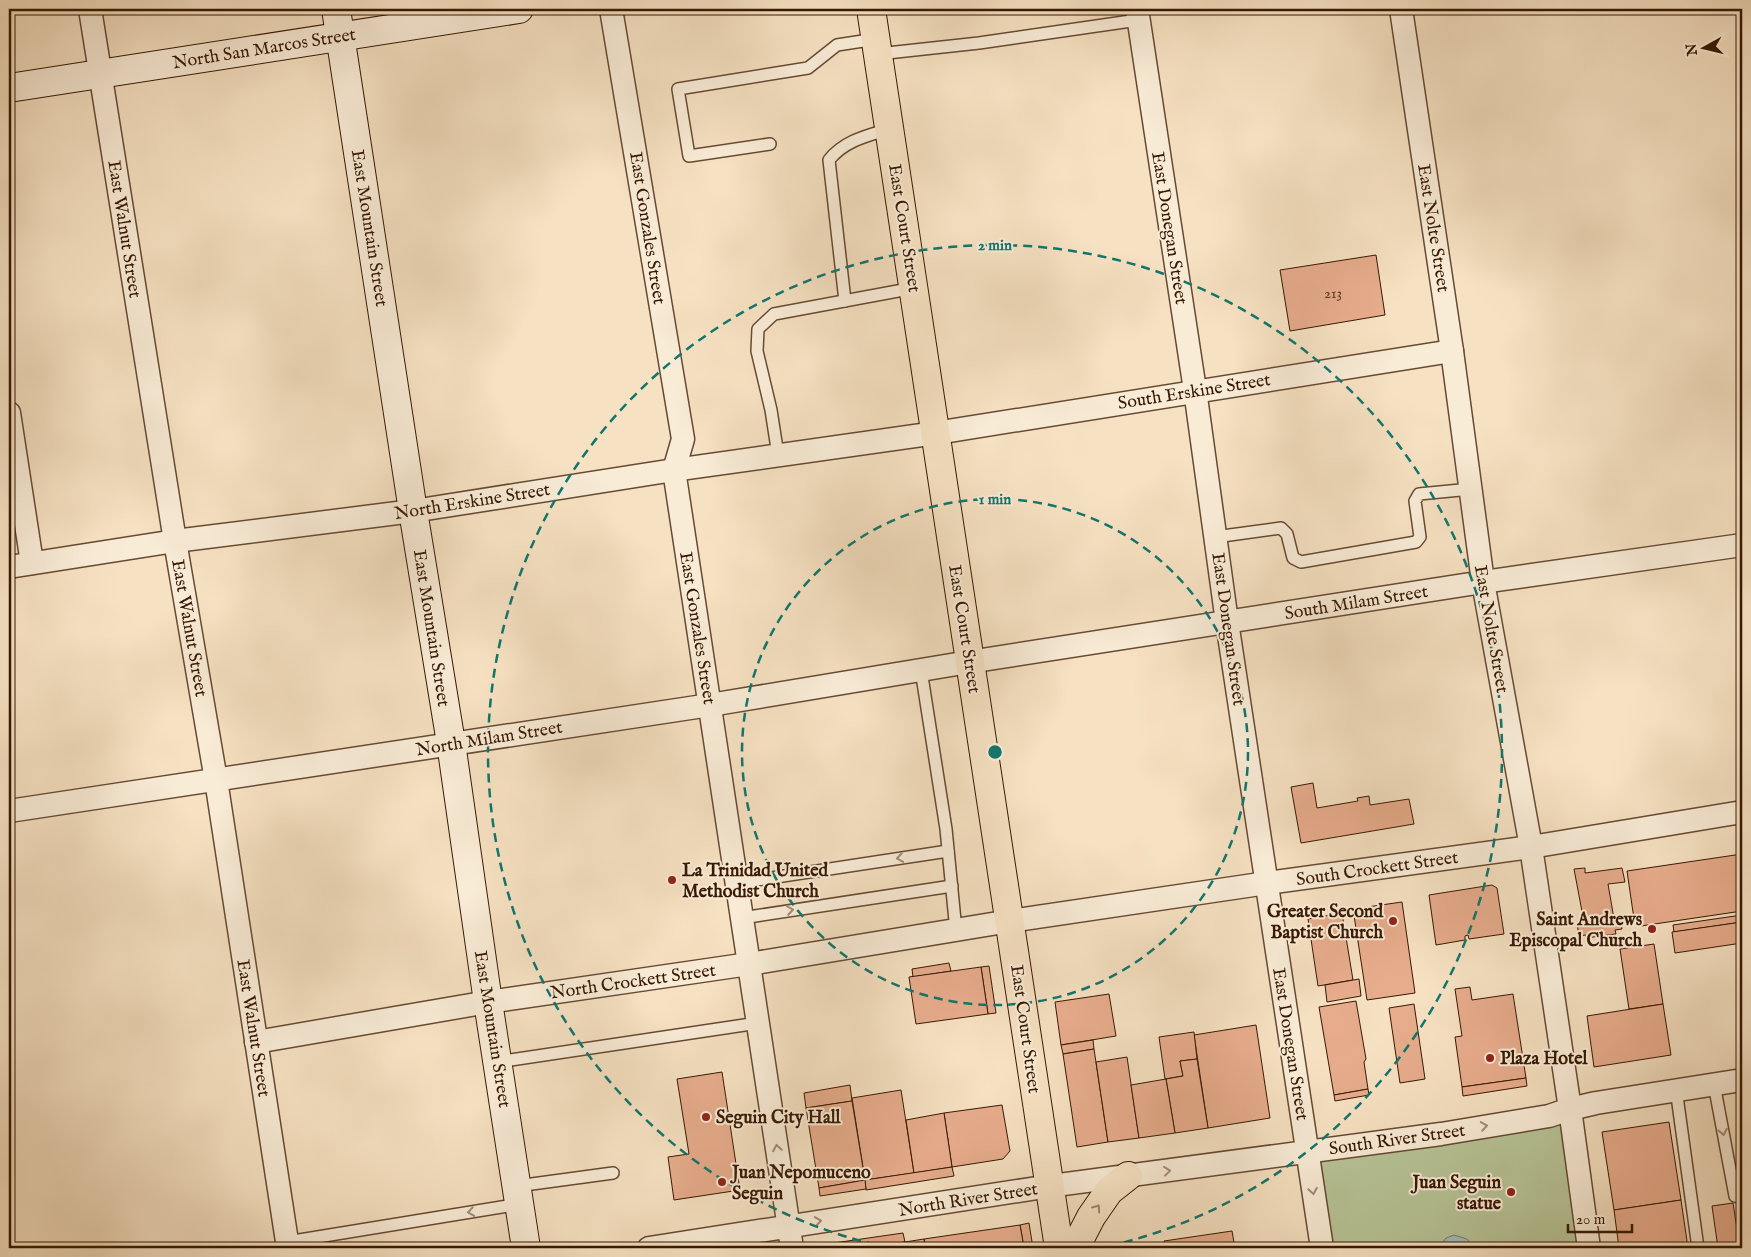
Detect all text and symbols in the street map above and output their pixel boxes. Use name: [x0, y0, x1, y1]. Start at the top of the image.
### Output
north arrow: [1678, 22, 1728, 72]
street label: North San Marcos Street: [171, 24, 358, 75]
text: N: [1682, 42, 1702, 58]
street label: East Mountain Street: [345, 148, 392, 309]
street label: East Gonzales Street: [623, 150, 670, 306]
street label: East Donegan Street: [1145, 150, 1192, 306]
street label: East Walnut Street: [101, 159, 146, 300]
street label: East Court Street: [882, 162, 925, 294]
street label: East Nolte Street: [1411, 163, 1454, 294]
text: 2 min: [978, 236, 1012, 255]
house number: 213: [1324, 284, 1342, 303]
street label: South Erskine Street: [1116, 369, 1272, 416]
street label: North Erskine Street: [393, 479, 552, 526]
text: 1 min: [979, 490, 1011, 509]
street label: East Mountain Street: [407, 548, 454, 709]
street label: East Gonzales Street: [673, 550, 720, 706]
street label: East Donegan Street: [1205, 551, 1250, 707]
street label: East Walnut Street: [165, 558, 212, 699]
street label: East Court Street: [942, 563, 985, 695]
street label: East Nolte Street: [1468, 564, 1513, 695]
street label: South Milam Street: [1283, 581, 1430, 626]
street label: North Milam Street: [414, 717, 564, 762]
centre of rings: [986, 743, 1004, 761]
street label: South Crockett Street: [1295, 847, 1460, 892]
one-way arrow: [896, 853, 905, 863]
place label: La Trinidad United Methodist Church: [682, 860, 828, 904]
marker: La Trinidad United Methodist Church: [666, 874, 678, 886]
place label: Greater Second Baptist Church: [1267, 901, 1383, 945]
one-way arrow: [786, 906, 795, 916]
place label: Saint Andrews Episcopal Church: [1509, 909, 1643, 953]
marker: Greater Second Baptist Church: [1387, 915, 1399, 927]
marker: Saint Andrews Episcopal Church: [1646, 923, 1658, 935]
street label: East Mountain Street: [468, 949, 515, 1110]
street label: East Walnut Street: [230, 958, 275, 1099]
street label: North Crockett Street: [549, 960, 717, 1005]
street label: East Court Street: [1004, 963, 1045, 1095]
street label: East Donegan Street: [1266, 966, 1313, 1122]
place label: Plaza Hotel: [1500, 1048, 1588, 1071]
marker: Plaza Hotel: [1484, 1052, 1496, 1064]
place label: Seguin City Hall: [716, 1107, 842, 1130]
marker: Seguin City Hall: [700, 1111, 712, 1123]
street label: South River Street: [1327, 1120, 1467, 1161]
one-way arrow: [1480, 1122, 1488, 1132]
one-way arrow: [1717, 1128, 1728, 1136]
one-way arrow: [772, 1144, 783, 1152]
place label: Juan Nepomuceno Seguin: [730, 1162, 871, 1206]
one-way arrow: [1164, 1166, 1172, 1177]
place label: Juan Seguin statue: [1411, 1172, 1502, 1216]
marker: Juan Nepomuceno Seguin: [716, 1176, 728, 1188]
street label: North River Street: [897, 1178, 1040, 1223]
marker: Juan Seguin statue: [1505, 1186, 1517, 1198]
one-way arrow: [1308, 1187, 1318, 1195]
scale bar: [1568, 1202, 1632, 1234]
one-way arrow: [1091, 1204, 1100, 1214]
one-way arrow: [467, 1206, 475, 1217]
text: 20 m: [1576, 1210, 1606, 1229]
one-way arrow: [814, 1217, 822, 1227]

